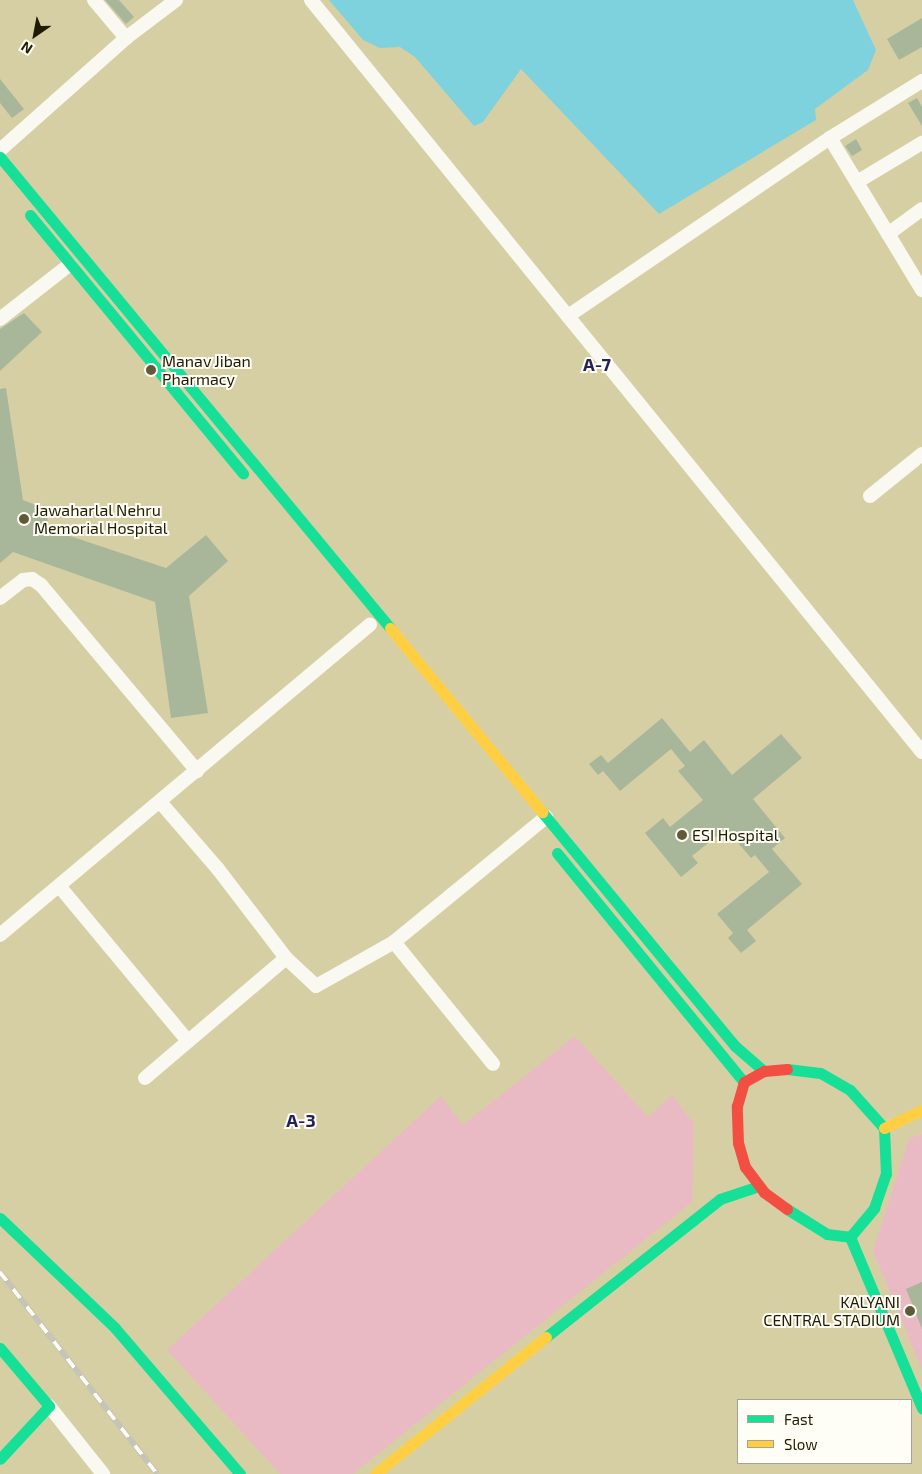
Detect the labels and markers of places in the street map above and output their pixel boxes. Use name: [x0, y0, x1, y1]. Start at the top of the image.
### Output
place label: Manav Jiban Pharmacy: [162, 351, 252, 389]
marker: Manav Jiban Pharmacy: [144, 363, 158, 377]
place label: Jawaharlal Nehru Memorial Hospital: [34, 500, 168, 538]
marker: Jawaharlal Nehru Memorial Hospital: [18, 513, 30, 525]
place label: ESI Hospital: [692, 825, 778, 845]
marker: ESI Hospital: [676, 829, 688, 841]
place label: KALYANI CENTRAL STADIUM: [763, 1292, 900, 1330]
marker: KALYANI CENTRAL STADIUM: [904, 1305, 916, 1317]

